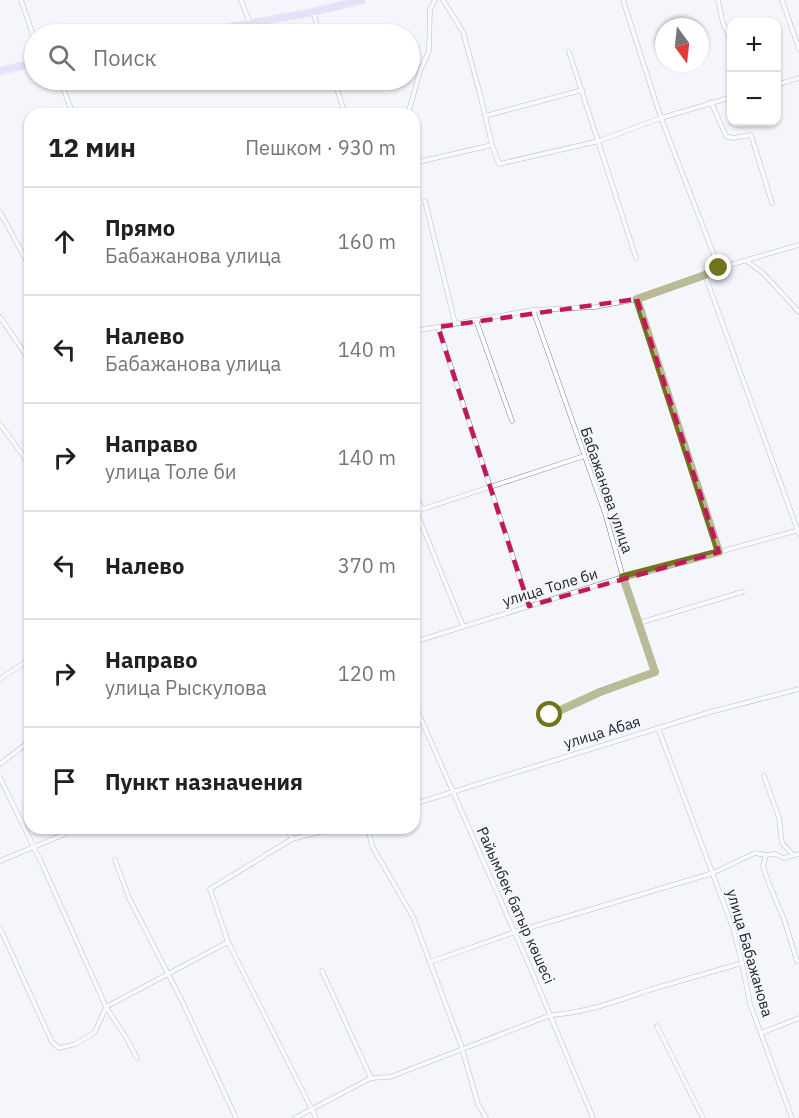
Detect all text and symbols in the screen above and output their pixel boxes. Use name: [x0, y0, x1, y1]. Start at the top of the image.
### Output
north arrow: [655, 18, 709, 72]
map controls: [727, 18, 781, 126]
button: +: [727, 18, 781, 72]
search box: [24, 24, 420, 90]
icon: search: [45, 41, 78, 74]
text: Поиск: [93, 43, 157, 72]
button: −: [727, 72, 781, 126]
text: 12 мин: [48, 130, 136, 164]
text: Пешком · 930 m: [245, 134, 396, 161]
text: Прямо: [105, 213, 175, 242]
icon: ahead: [48, 225, 81, 258]
text: 160 m: [338, 228, 396, 255]
text: Бабажанова улица: [105, 242, 281, 269]
route end: [705, 254, 731, 280]
text: Налево: [105, 321, 184, 350]
icon: left: [48, 333, 81, 366]
text: 140 m: [338, 336, 396, 363]
text: Бабажанова улица: [105, 350, 281, 377]
street label: Бабажанова улица: [577, 424, 637, 556]
text: Направо: [105, 429, 198, 458]
icon: right: [48, 441, 81, 474]
text: 140 m: [338, 444, 396, 471]
text: улица Толе би: [105, 458, 236, 485]
icon: left: [48, 549, 81, 582]
text: Налево: [105, 551, 184, 580]
text: 370 m: [338, 552, 396, 579]
street label: улица Толе би: [500, 564, 600, 610]
text: Направо: [105, 645, 198, 674]
icon: right: [48, 657, 81, 690]
text: 120 m: [338, 660, 396, 687]
text: улица Рыскулова: [105, 674, 267, 701]
route start: [536, 701, 562, 727]
street label: улица Абая: [561, 711, 643, 753]
icon: arrive: [48, 765, 81, 798]
text: Пункт назначения: [105, 767, 303, 796]
street label: Райымбек батыр көшесі: [473, 824, 559, 986]
street label: улица Бабажанова: [723, 887, 777, 1019]

